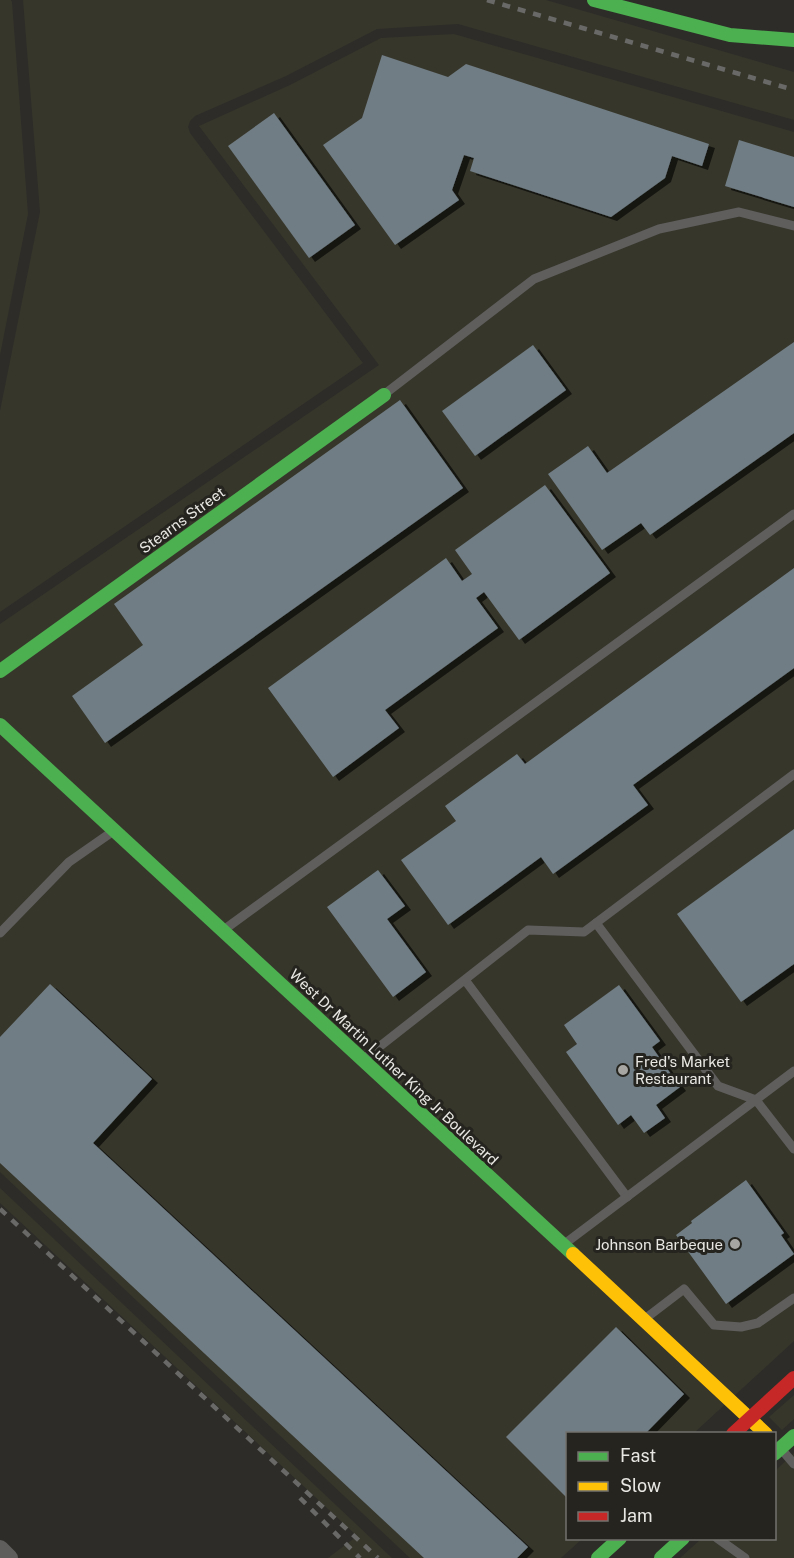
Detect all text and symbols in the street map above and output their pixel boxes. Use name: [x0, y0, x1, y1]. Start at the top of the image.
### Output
street label: Stearns Street: [136, 483, 228, 557]
street label: West Dr Martin Luther King Jr Boulevard: [286, 966, 502, 1168]
place label: Fred's Market Restaurant: [635, 1053, 730, 1087]
marker: Fred's Market Restaurant: [616, 1063, 630, 1077]
place label: Johnson Barbeque: [595, 1236, 723, 1253]
marker: Johnson Barbeque: [728, 1237, 742, 1251]
legend: [566, 1432, 776, 1540]
text: Fast: [620, 1445, 656, 1466]
text: Slow: [620, 1475, 661, 1496]
text: Jam: [620, 1505, 653, 1526]

